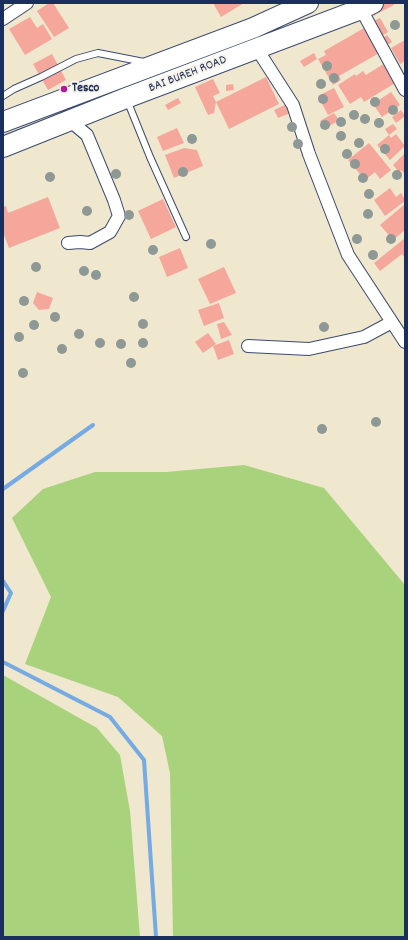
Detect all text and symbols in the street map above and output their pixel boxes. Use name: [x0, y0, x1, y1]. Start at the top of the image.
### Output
street label: BAI BUREH ROAD: [147, 53, 229, 97]
place label: Tesco: [72, 81, 99, 97]
marker: Tesco: [59, 84, 69, 94]

